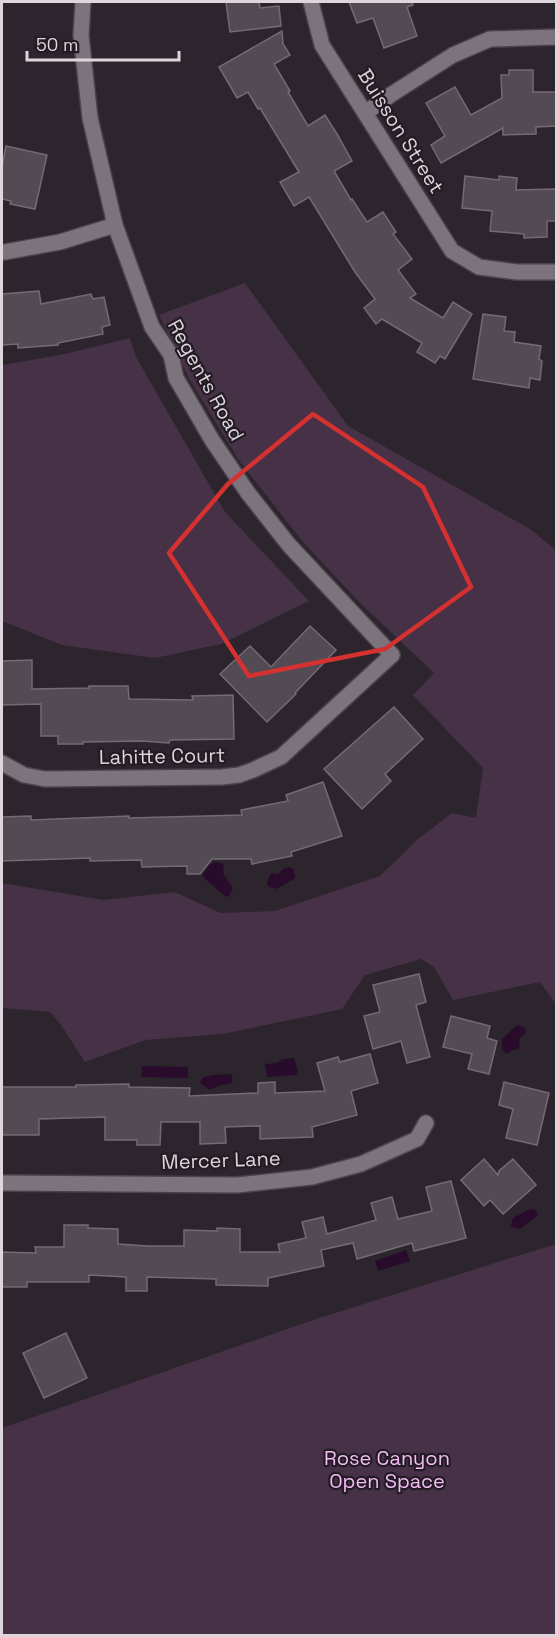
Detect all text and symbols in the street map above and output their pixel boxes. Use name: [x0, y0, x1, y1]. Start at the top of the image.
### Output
scale bar: [27, 24, 178, 62]
text: 50 m: [36, 33, 78, 56]
street label: Buisson Street: [352, 64, 450, 198]
street label: Regents Road: [162, 315, 250, 445]
street label: Lahitte Court: [99, 742, 225, 770]
street label: Mercer Lane: [161, 1145, 281, 1175]
park label: Rose Canyon Open Space: [324, 1445, 450, 1494]

